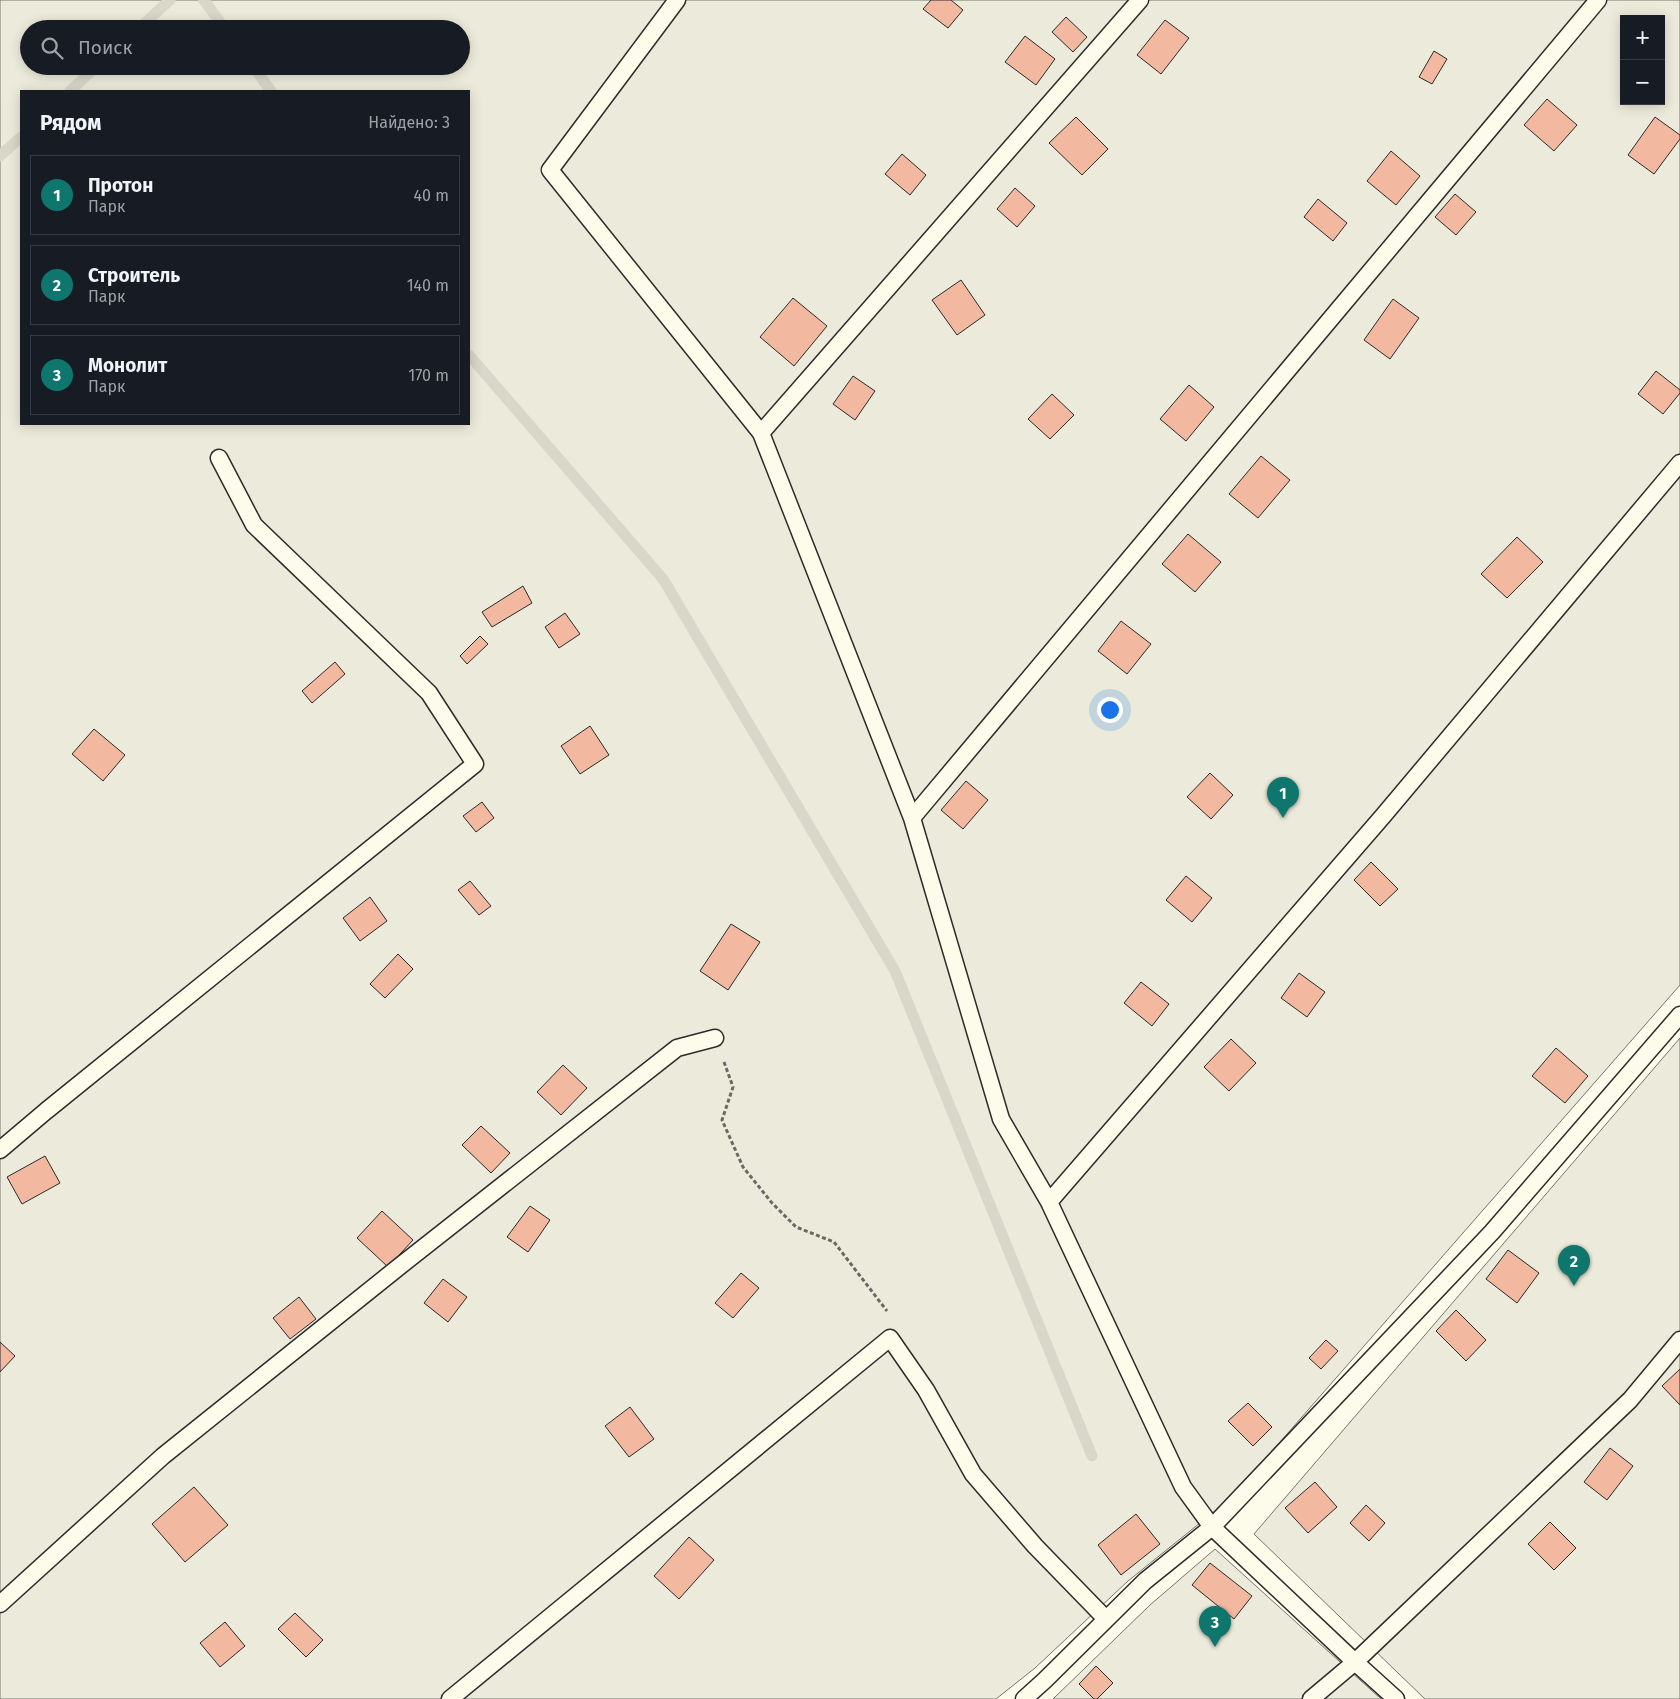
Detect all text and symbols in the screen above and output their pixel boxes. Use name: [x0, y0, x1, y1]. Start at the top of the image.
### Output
map controls: [1620, 15, 1665, 105]
button: +: [1620, 15, 1665, 60]
search box: [20, 20, 470, 75]
icon: search: [38, 34, 66, 62]
text: Поиск: [78, 36, 132, 59]
button: −: [1620, 60, 1665, 105]
text: Рядом: [40, 110, 101, 136]
text: Найдено: 3: [368, 113, 450, 132]
text: Протон: [88, 174, 153, 197]
text: 1: [53, 186, 61, 205]
text: 40 m: [414, 186, 449, 205]
text: Парк: [88, 197, 125, 216]
text: Строитель: [88, 264, 180, 287]
text: 2: [53, 276, 61, 295]
text: 140 m: [407, 276, 449, 295]
text: Парк: [88, 287, 125, 306]
text: Монолит: [88, 354, 167, 377]
text: 3: [53, 366, 61, 385]
text: 170 m: [408, 366, 449, 385]
text: Парк: [88, 377, 125, 396]
your location: [1097, 697, 1123, 723]
pin: 1: [1267, 777, 1299, 818]
pin: 2: [1558, 1245, 1590, 1286]
pin: 3: [1199, 1606, 1231, 1647]

